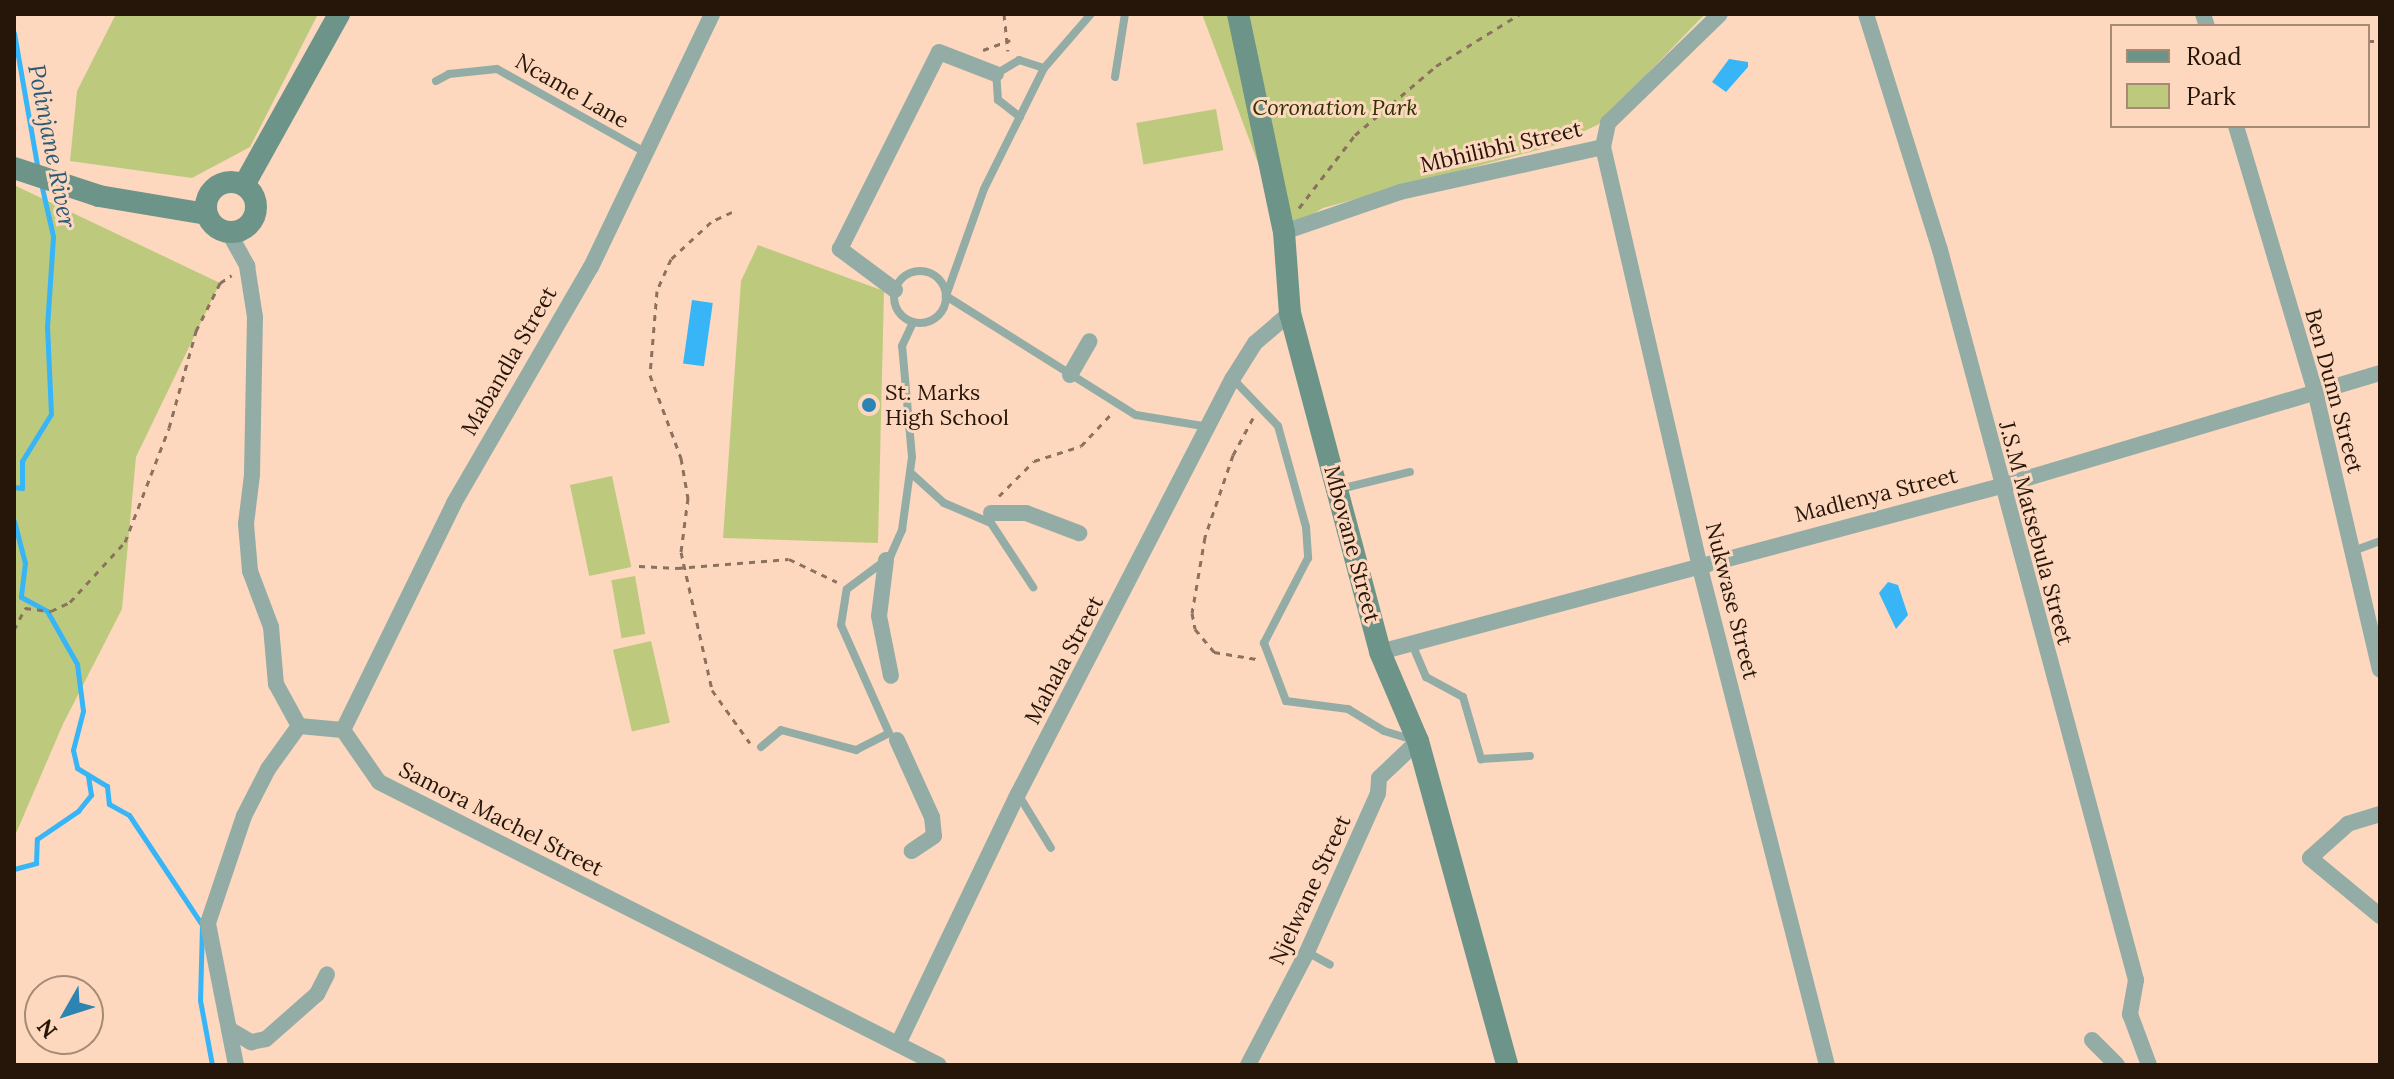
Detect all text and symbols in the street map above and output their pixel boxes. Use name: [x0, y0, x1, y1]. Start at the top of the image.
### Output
legend: [2110, 24, 2370, 128]
text: Road: [2186, 41, 2242, 72]
street label: Ncame Lane: [511, 48, 633, 134]
water label: Polinjane River: [22, 62, 82, 230]
text: Park: [2186, 81, 2236, 112]
park label: Coronation Park: [1252, 95, 1418, 121]
street label: Mbhilibhi Street: [1418, 116, 1584, 178]
street label: Mabandla Street: [456, 282, 562, 440]
street label: Ben Dunn Street: [2299, 306, 2369, 476]
place label: St. Marks High School: [885, 379, 1009, 430]
marker: St. Marks High School: [860, 396, 878, 414]
street label: J.S.M Matsebula Street: [1993, 418, 2079, 648]
street label: Madlenya Street: [1792, 462, 1960, 528]
street label: Mbovane Street: [1318, 463, 1386, 625]
street label: Nukwase Street: [1700, 520, 1764, 682]
street label: Mahala Street: [1019, 591, 1109, 729]
street label: Samora Machel Street: [395, 756, 607, 882]
street label: Njelwane Street: [1264, 811, 1356, 969]
north arrow: [24, 975, 104, 1055]
text: N: [31, 1013, 63, 1044]

